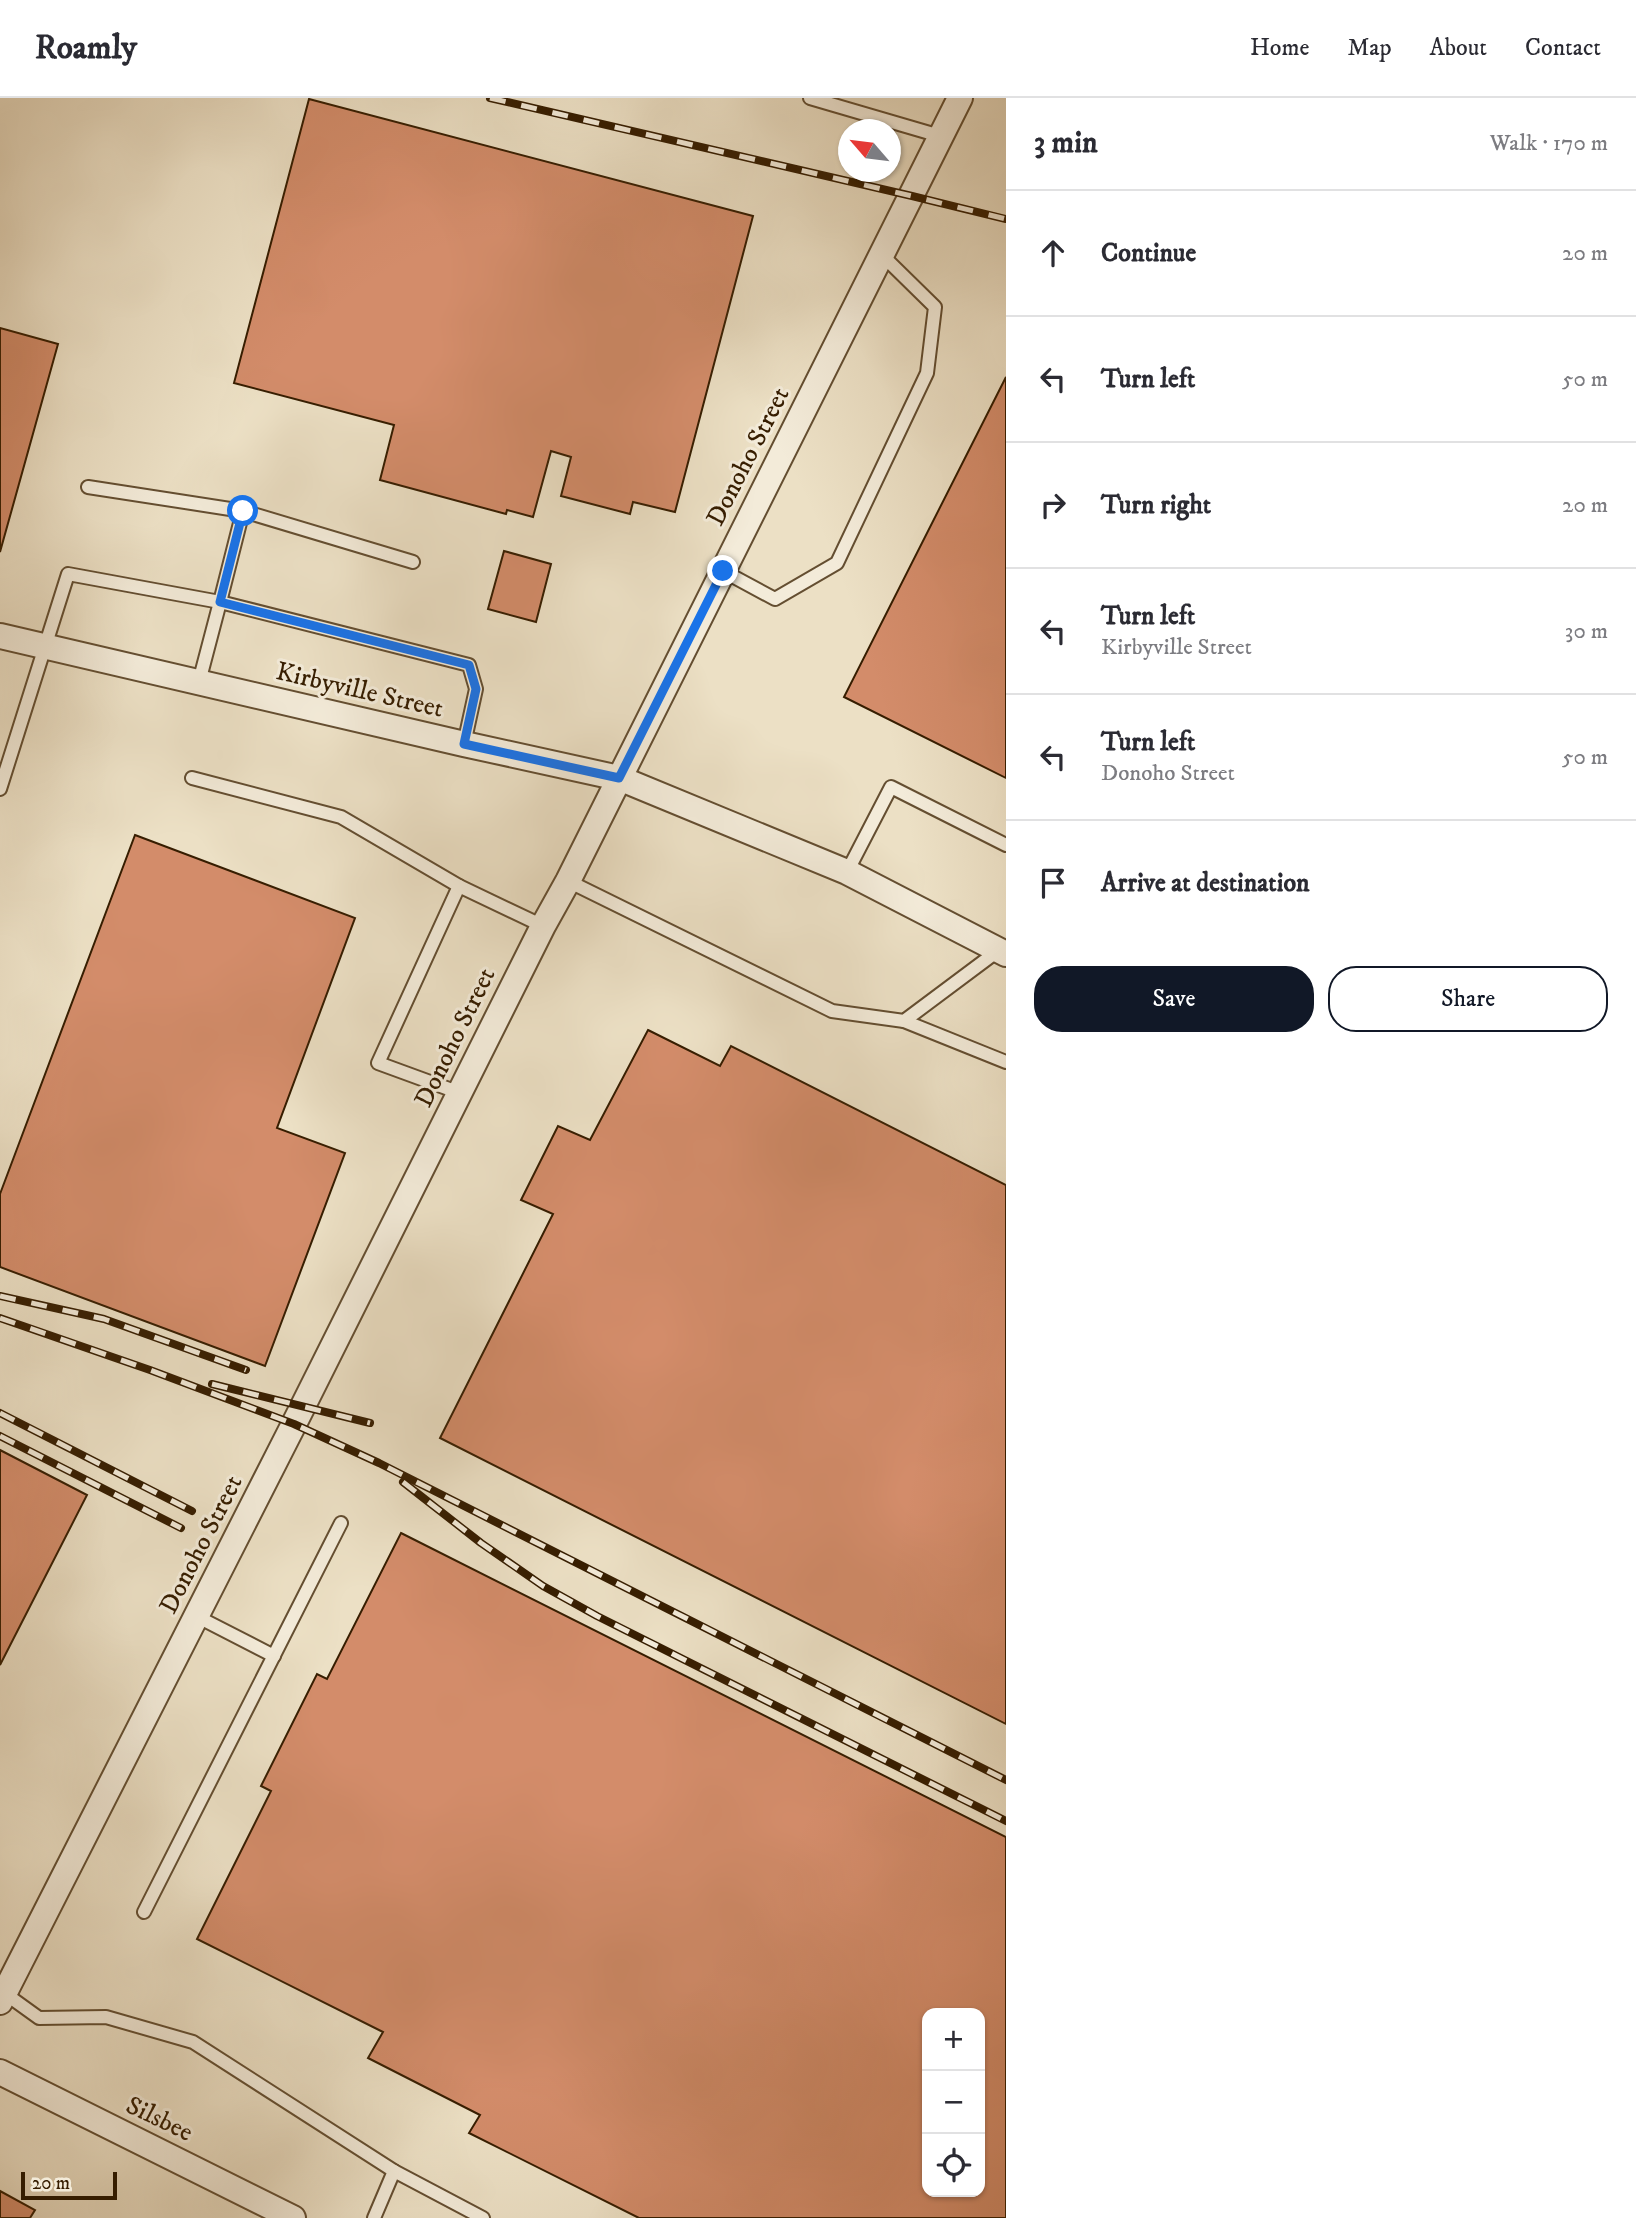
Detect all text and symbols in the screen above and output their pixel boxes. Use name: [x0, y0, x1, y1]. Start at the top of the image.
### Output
text: Roamly: [35, 28, 137, 69]
text: Home: [1250, 33, 1309, 63]
text: Map: [1347, 33, 1392, 63]
text: About: [1430, 33, 1487, 63]
text: Contact: [1525, 33, 1601, 63]
north arrow: [838, 119, 901, 182]
text: 3 min: [1034, 125, 1098, 162]
text: Walk · 170 m: [1490, 129, 1608, 158]
icon: ahead: [1034, 234, 1072, 272]
text: Continue: [1101, 237, 1196, 270]
text: 20 m: [1562, 239, 1608, 268]
icon: left: [1034, 360, 1072, 398]
text: Turn left: [1101, 363, 1195, 396]
text: 50 m: [1562, 365, 1608, 394]
street label: Donoho Street: [699, 382, 797, 532]
icon: right: [1034, 486, 1072, 524]
text: Turn right: [1101, 489, 1211, 522]
text: 20 m: [1562, 491, 1608, 520]
route start: [227, 495, 258, 526]
route end: [707, 555, 738, 586]
text: Turn left: [1101, 600, 1195, 633]
icon: left: [1034, 612, 1072, 650]
text: 30 m: [1565, 617, 1608, 646]
text: Kirbyville Street: [1101, 633, 1252, 662]
street label: Kirbyville Street: [273, 655, 447, 726]
text: Turn left: [1101, 726, 1195, 759]
icon: left: [1034, 738, 1072, 776]
text: 50 m: [1562, 743, 1608, 772]
text: Donoho Street: [1101, 759, 1235, 788]
icon: arrive: [1034, 864, 1072, 902]
text: Arrive at destination: [1101, 867, 1310, 900]
street label: Donoho Street: [407, 962, 503, 1113]
button: Save: [1034, 966, 1314, 1032]
button: Share: [1328, 966, 1608, 1032]
street label: Donoho Street: [152, 1470, 250, 1620]
map controls: [922, 2008, 985, 2197]
button: +: [922, 2008, 985, 2071]
button: −: [922, 2071, 985, 2134]
street label: Silsbee: [120, 2089, 198, 2150]
button: locate: [922, 2134, 985, 2197]
scale bar: [21, 2169, 117, 2201]
text: 20 m: [32, 2172, 70, 2195]

